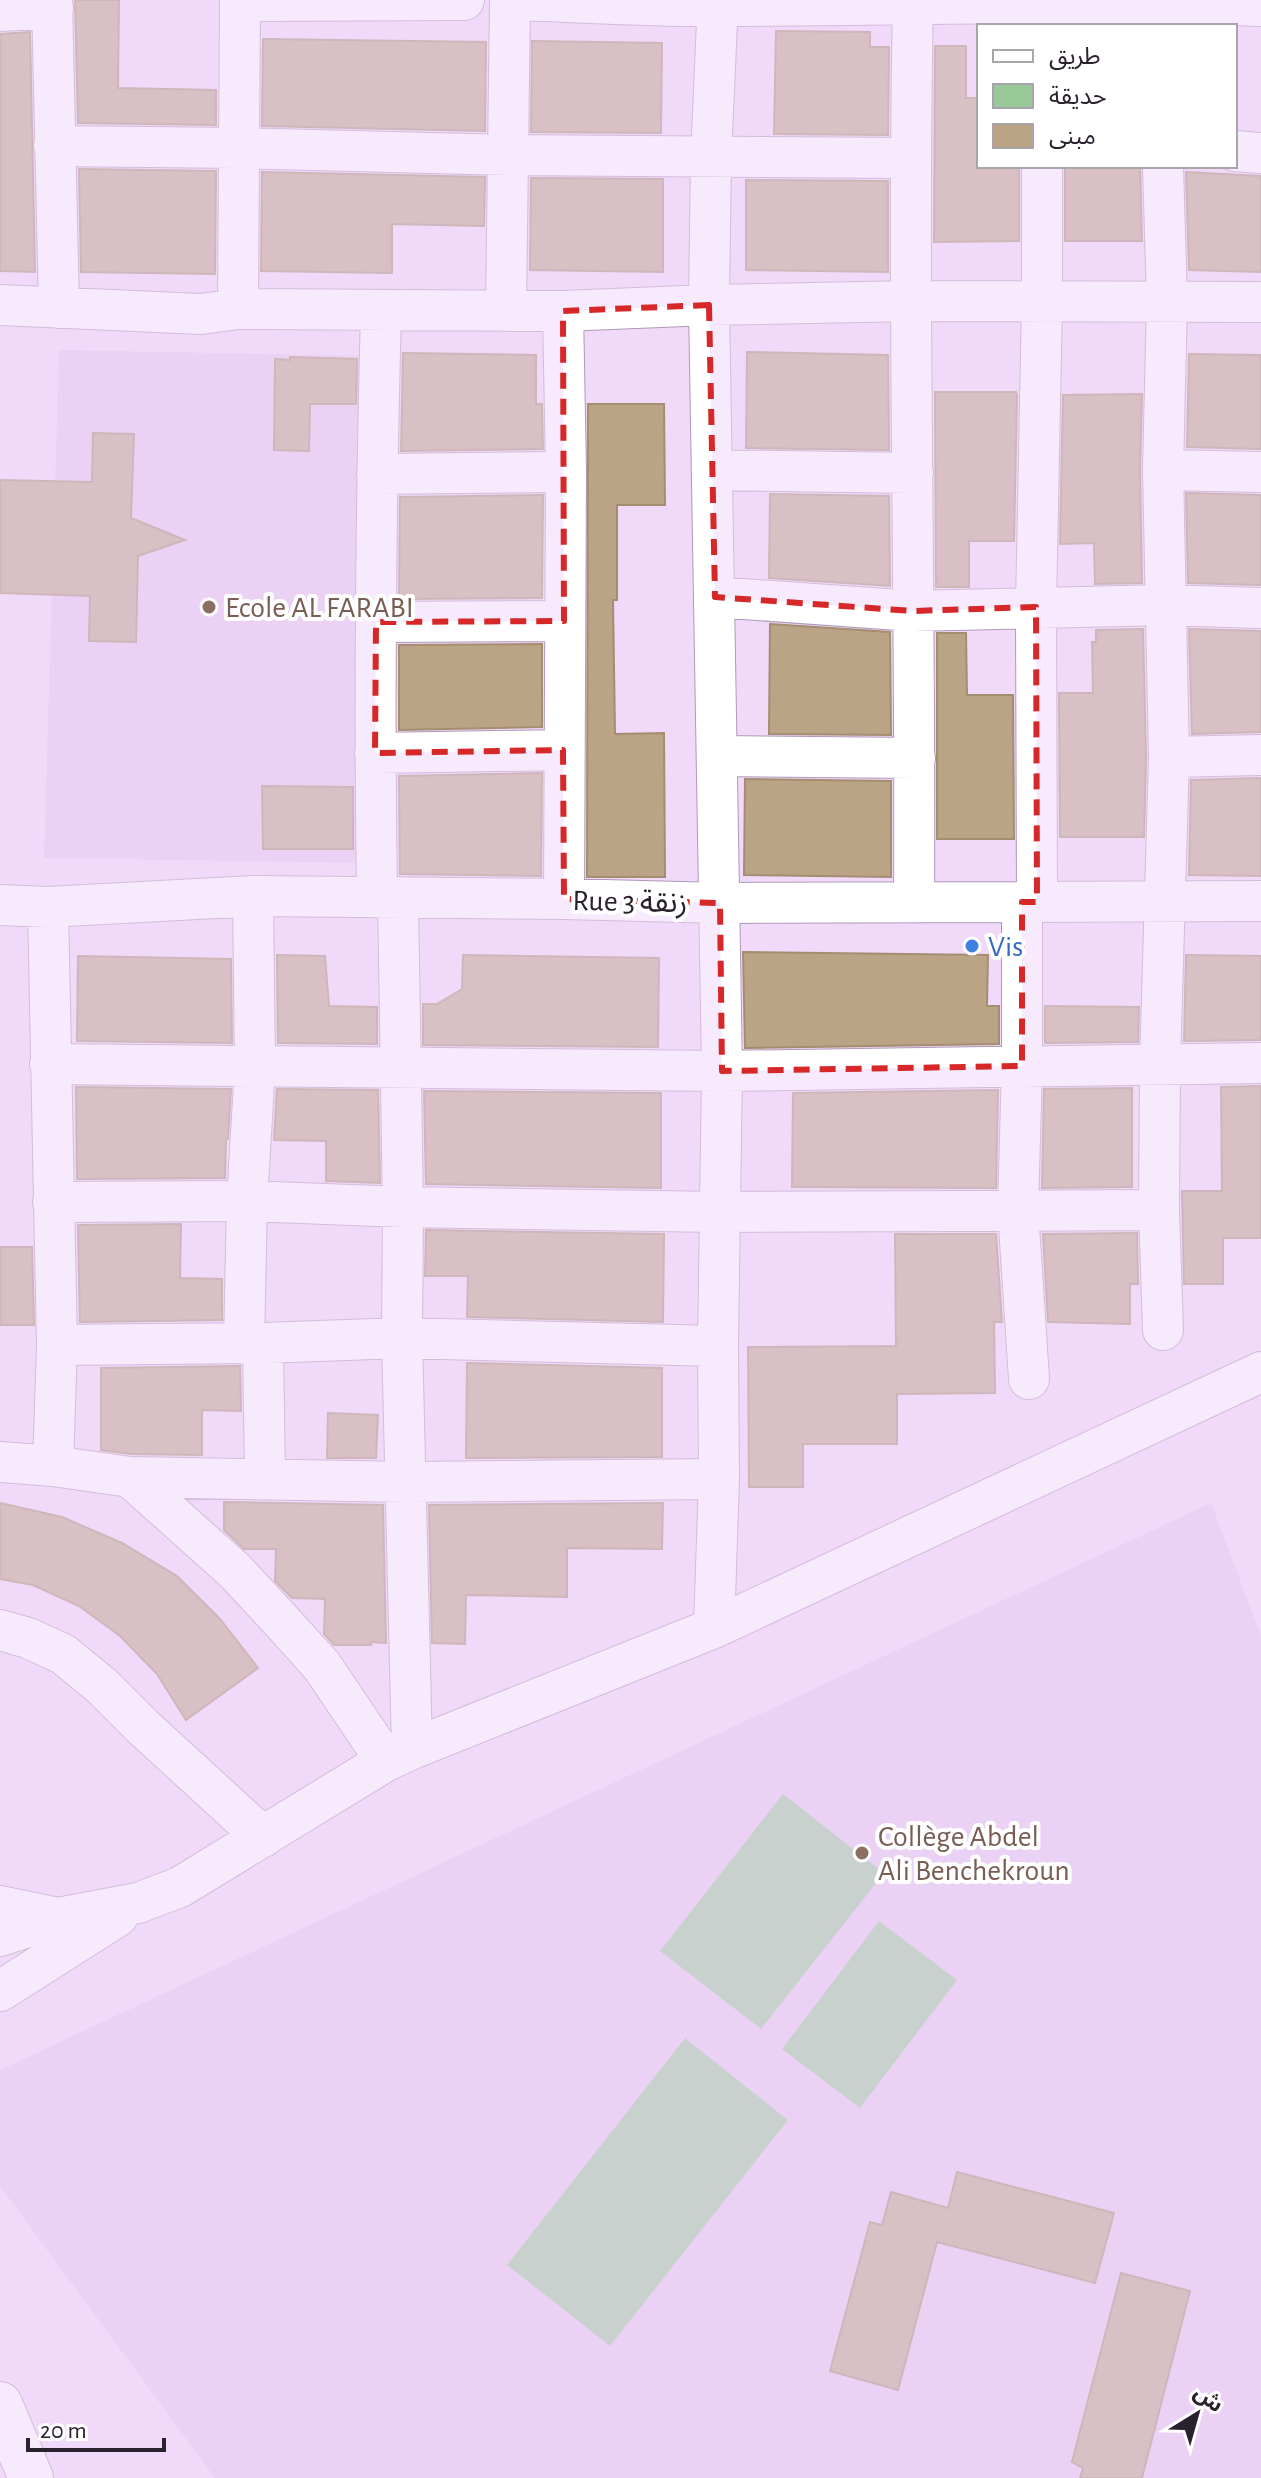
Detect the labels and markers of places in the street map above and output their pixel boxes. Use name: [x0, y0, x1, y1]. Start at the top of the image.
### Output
place label: Ecole AL FARABI: [225, 593, 414, 623]
marker: Ecole AL FARABI: [200, 598, 218, 616]
place label: Vis: [988, 932, 1023, 962]
marker: Vis: [963, 937, 981, 955]
place label: Collège Abdel Ali Benchekroun: [878, 1822, 1070, 1886]
marker: Collège Abdel Ali Benchekroun: [853, 1844, 871, 1862]

